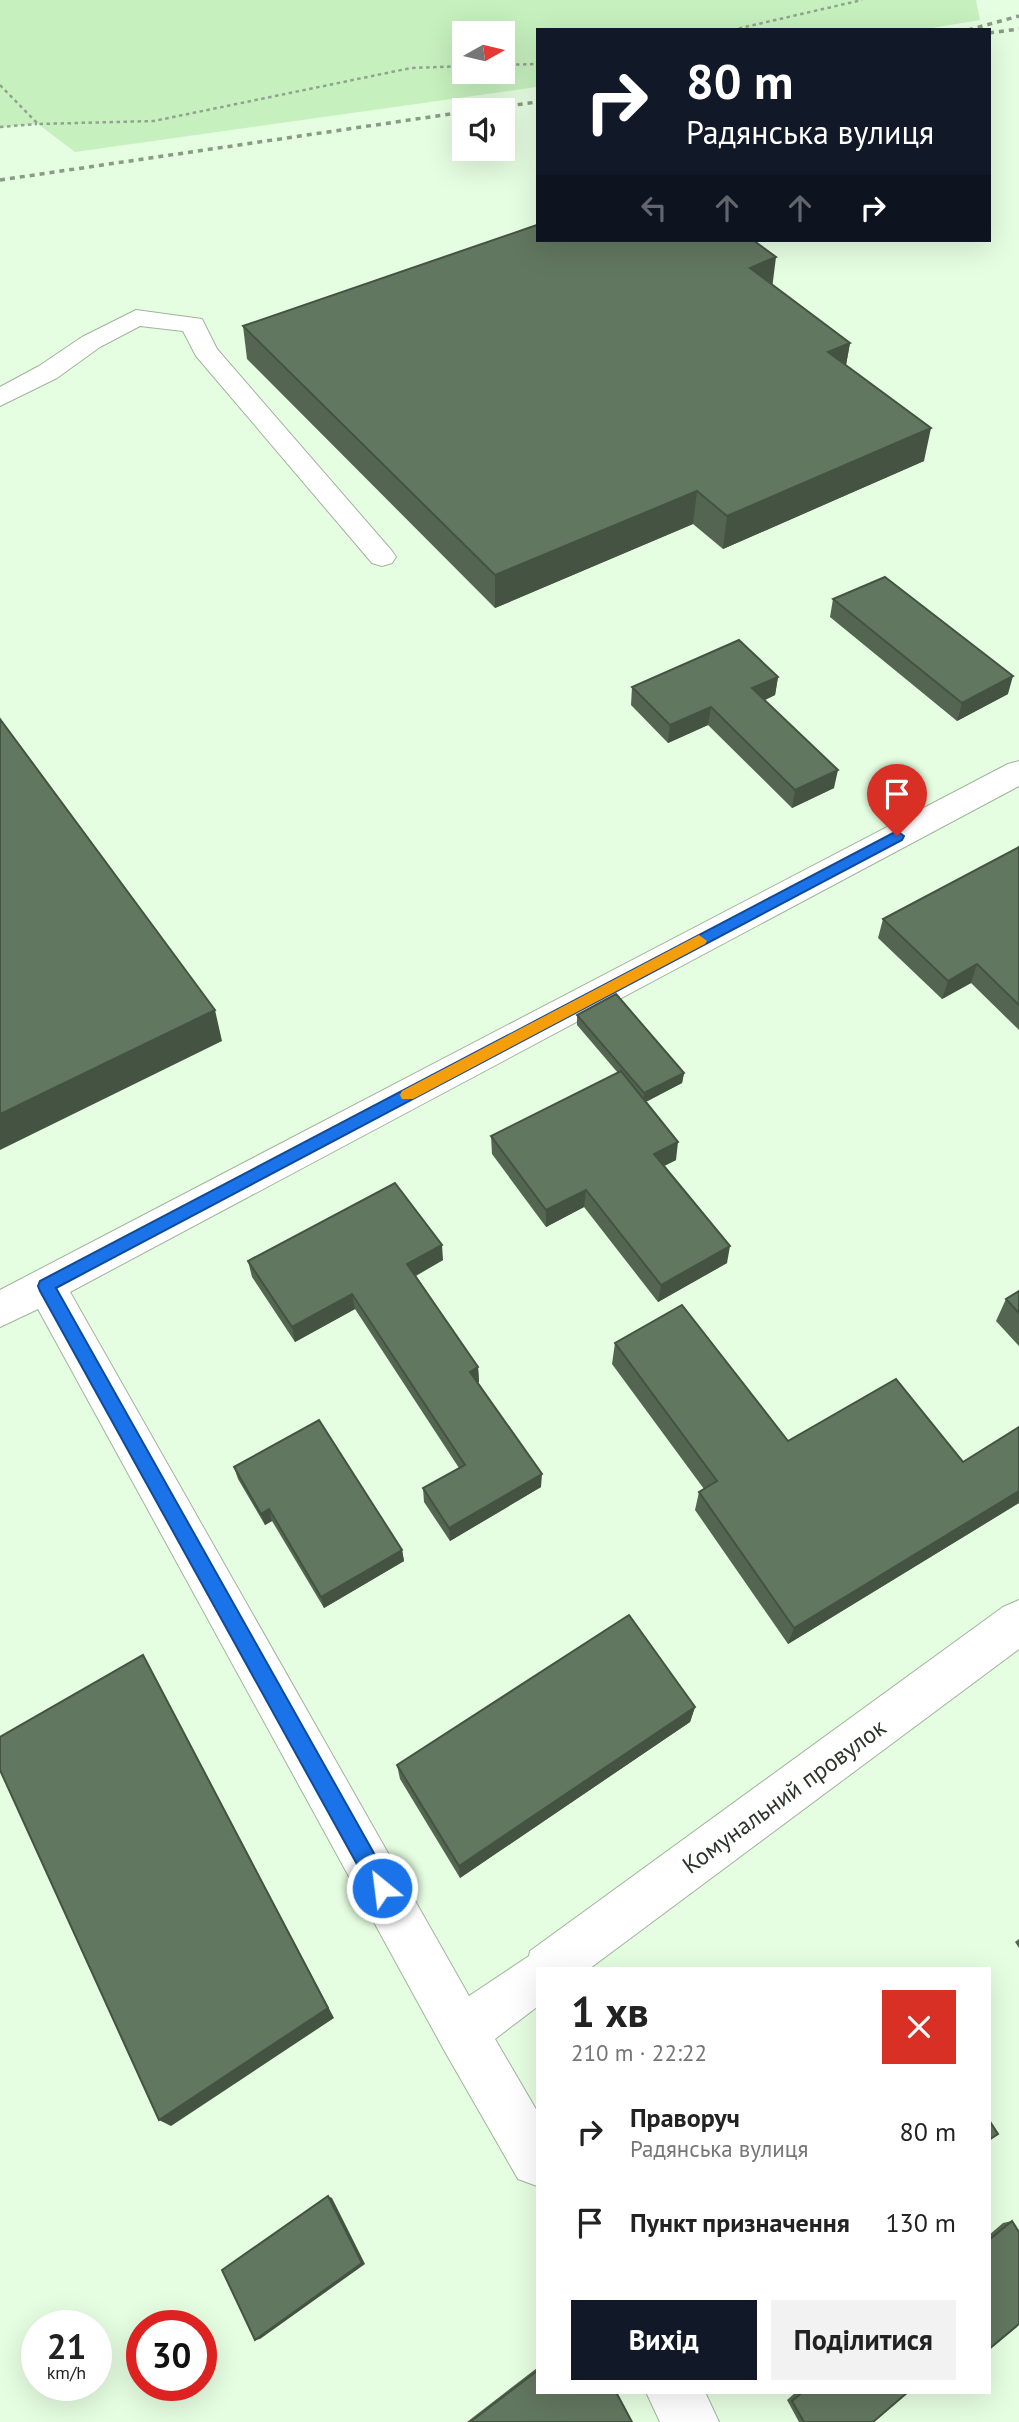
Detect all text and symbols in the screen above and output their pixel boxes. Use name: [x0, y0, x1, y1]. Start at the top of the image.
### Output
north arrow: [452, 21, 514, 84]
map controls: [452, 21, 515, 161]
text: 80 m: [686, 49, 793, 113]
icon: right: [571, 56, 662, 147]
button: sound: [452, 98, 515, 161]
text: Радянська вулиця: [686, 111, 934, 153]
icon: left: [635, 189, 673, 227]
icon: ahead: [708, 189, 746, 227]
icon: ahead: [781, 189, 819, 227]
icon: right: [854, 189, 892, 227]
pin: [867, 764, 927, 836]
icon: arrive: [878, 775, 916, 813]
street label: Комунальний провулок: [676, 1711, 892, 1880]
position arrow: [345, 1851, 419, 1925]
text: 1 хв: [571, 1984, 649, 2039]
button: close: [882, 1990, 956, 2064]
text: 210 m · 22:22: [571, 2038, 707, 2067]
text: Праворуч: [630, 2101, 740, 2134]
icon: right: [571, 2113, 609, 2151]
text: 80 m: [900, 2115, 956, 2148]
text: Радянська вулиця: [630, 2134, 808, 2163]
icon: arrive: [571, 2204, 609, 2242]
text: Пункт призначення: [630, 2206, 850, 2239]
text: 130 m: [885, 2206, 956, 2239]
button: Вихід: [571, 2300, 757, 2380]
button: Поділитися: [771, 2300, 956, 2380]
speed limit sign: 30: [126, 2310, 217, 2401]
text: 21: [47, 2323, 86, 2369]
text: km/h: [47, 2361, 86, 2384]

